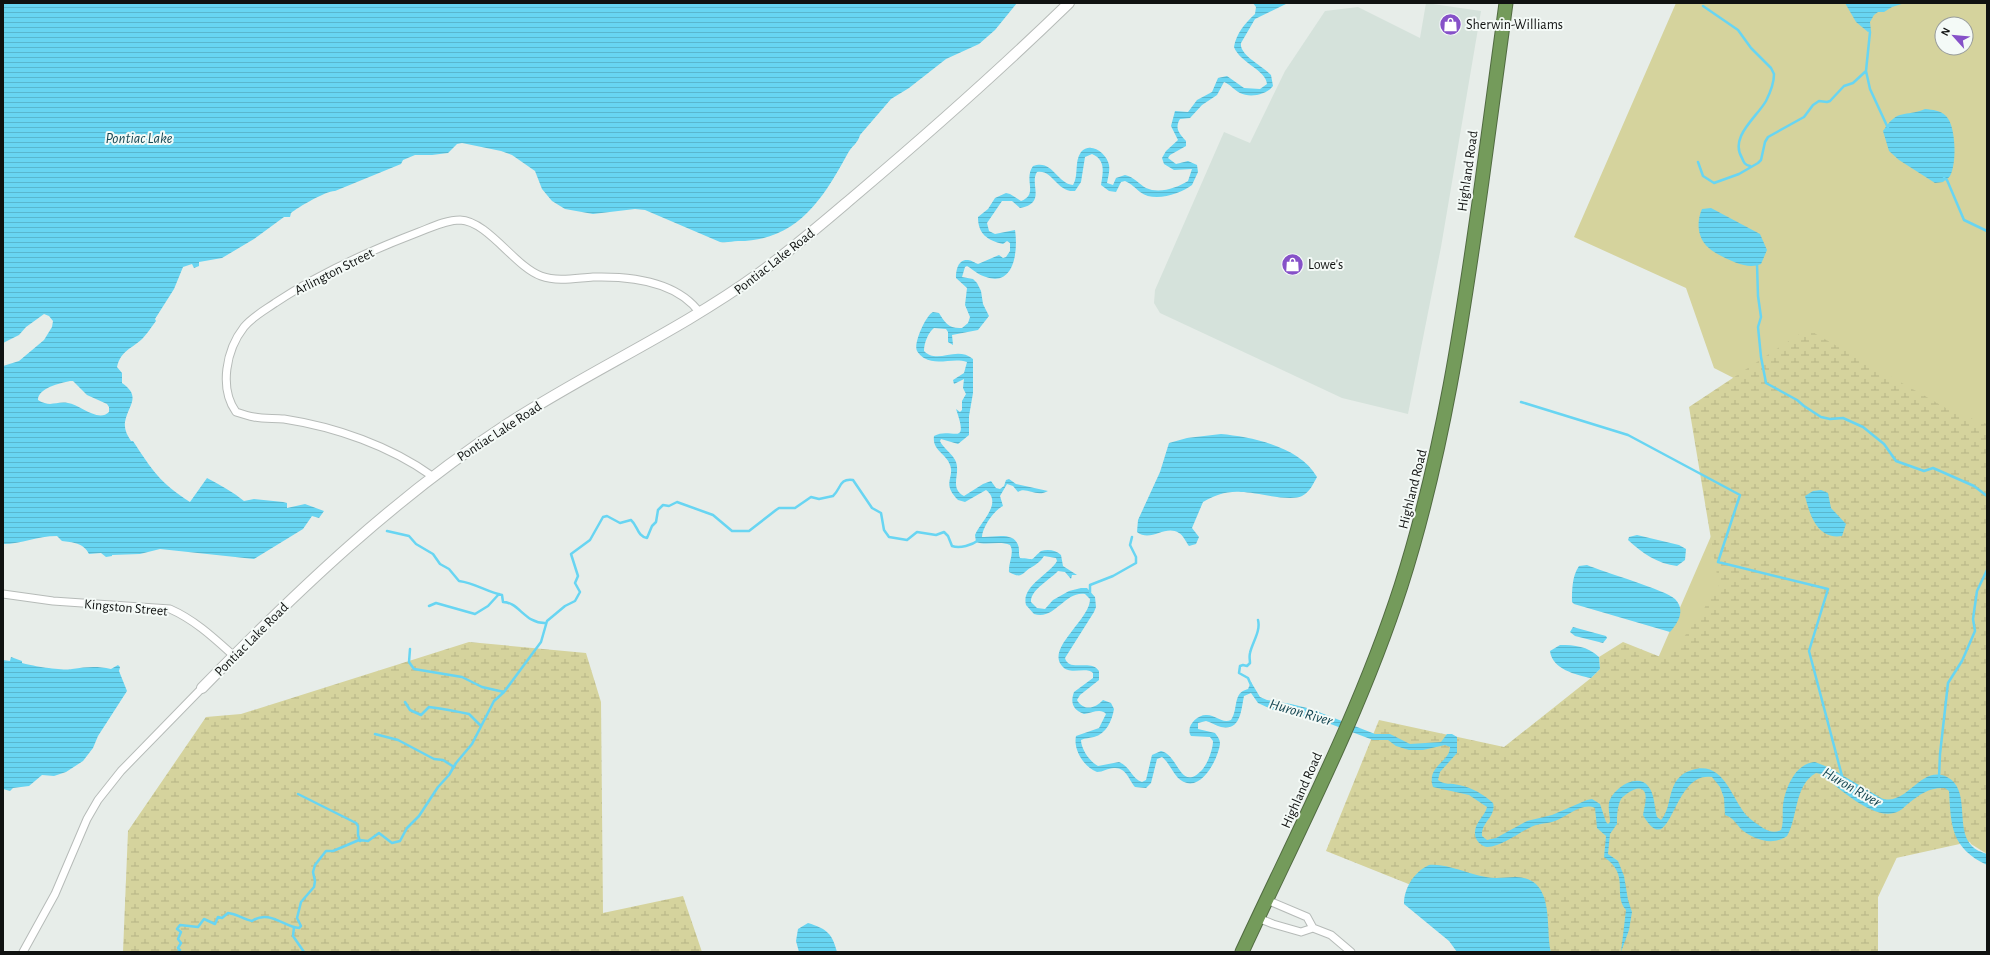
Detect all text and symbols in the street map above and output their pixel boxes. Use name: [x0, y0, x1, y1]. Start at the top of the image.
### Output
shop icon: Sherwin-Williams: [1438, 11, 1464, 37]
north arrow: [1934, 16, 1974, 56]
place label: Sherwin-Williams: [1466, 18, 1563, 32]
text: N: [1939, 26, 1952, 38]
street label: Highland Road: [1455, 130, 1481, 212]
water label: Pontiac Lake: [106, 131, 173, 146]
street label: Pontiac Lake Road: [732, 226, 817, 297]
street label: Arlington Street: [293, 246, 377, 298]
shop icon: Lowe's: [1280, 251, 1306, 277]
place label: Lowe's: [1308, 258, 1343, 272]
street label: Pontiac Lake Road: [455, 399, 544, 464]
street label: Highland Road: [1396, 448, 1430, 530]
street label: Kingston Street: [84, 597, 169, 619]
street label: Pontiac Lake Road: [212, 600, 291, 679]
water label: Huron River: [1268, 696, 1335, 729]
street label: Highland Road: [1279, 750, 1325, 830]
water label: Huron River: [1820, 765, 1884, 811]

